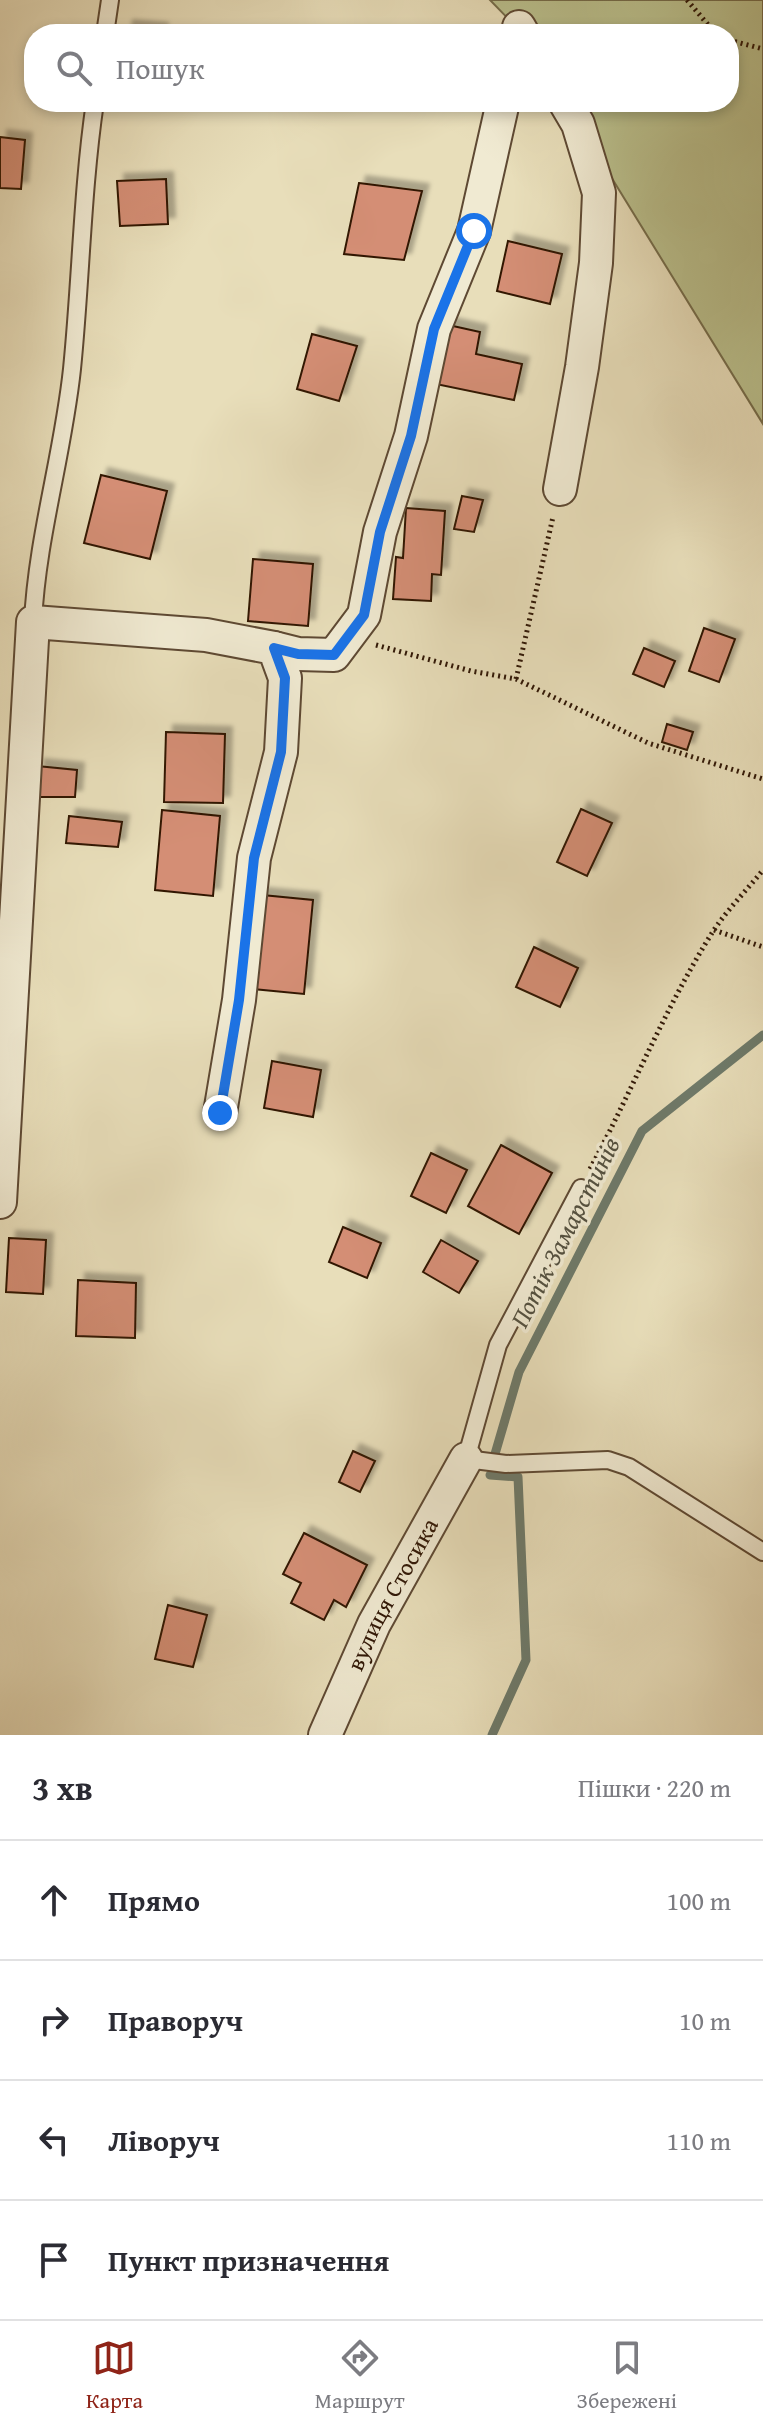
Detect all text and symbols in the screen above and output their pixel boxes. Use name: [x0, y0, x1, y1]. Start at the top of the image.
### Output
search box: [24, 24, 739, 112]
icon: search: [52, 46, 96, 90]
text: Пошук: [116, 46, 204, 90]
route start: [456, 213, 492, 249]
route end: [202, 1095, 238, 1131]
water label: Потік Замарстинів: [500, 1130, 630, 1334]
street label: вулиця Стосика: [338, 1511, 447, 1676]
text: 3 хв: [32, 1763, 93, 1812]
text: Пішки · 220 m: [578, 1768, 731, 1807]
icon: ahead: [32, 1878, 76, 1922]
text: Прямо: [108, 1878, 200, 1922]
text: 100 m: [666, 1881, 731, 1920]
icon: right: [32, 1998, 76, 2042]
text: Праворуч: [108, 1998, 243, 2042]
text: 10 m: [679, 2001, 731, 2040]
icon: left: [32, 2118, 76, 2162]
text: Ліворуч: [108, 2118, 220, 2162]
text: 110 m: [666, 2121, 731, 2160]
icon: arrive: [32, 2238, 76, 2282]
text: Пункт призначення: [108, 2238, 389, 2282]
tab: Карта: [86, 2336, 143, 2416]
tab: Маршрут: [315, 2336, 405, 2416]
tab: Збережені: [577, 2336, 677, 2416]

